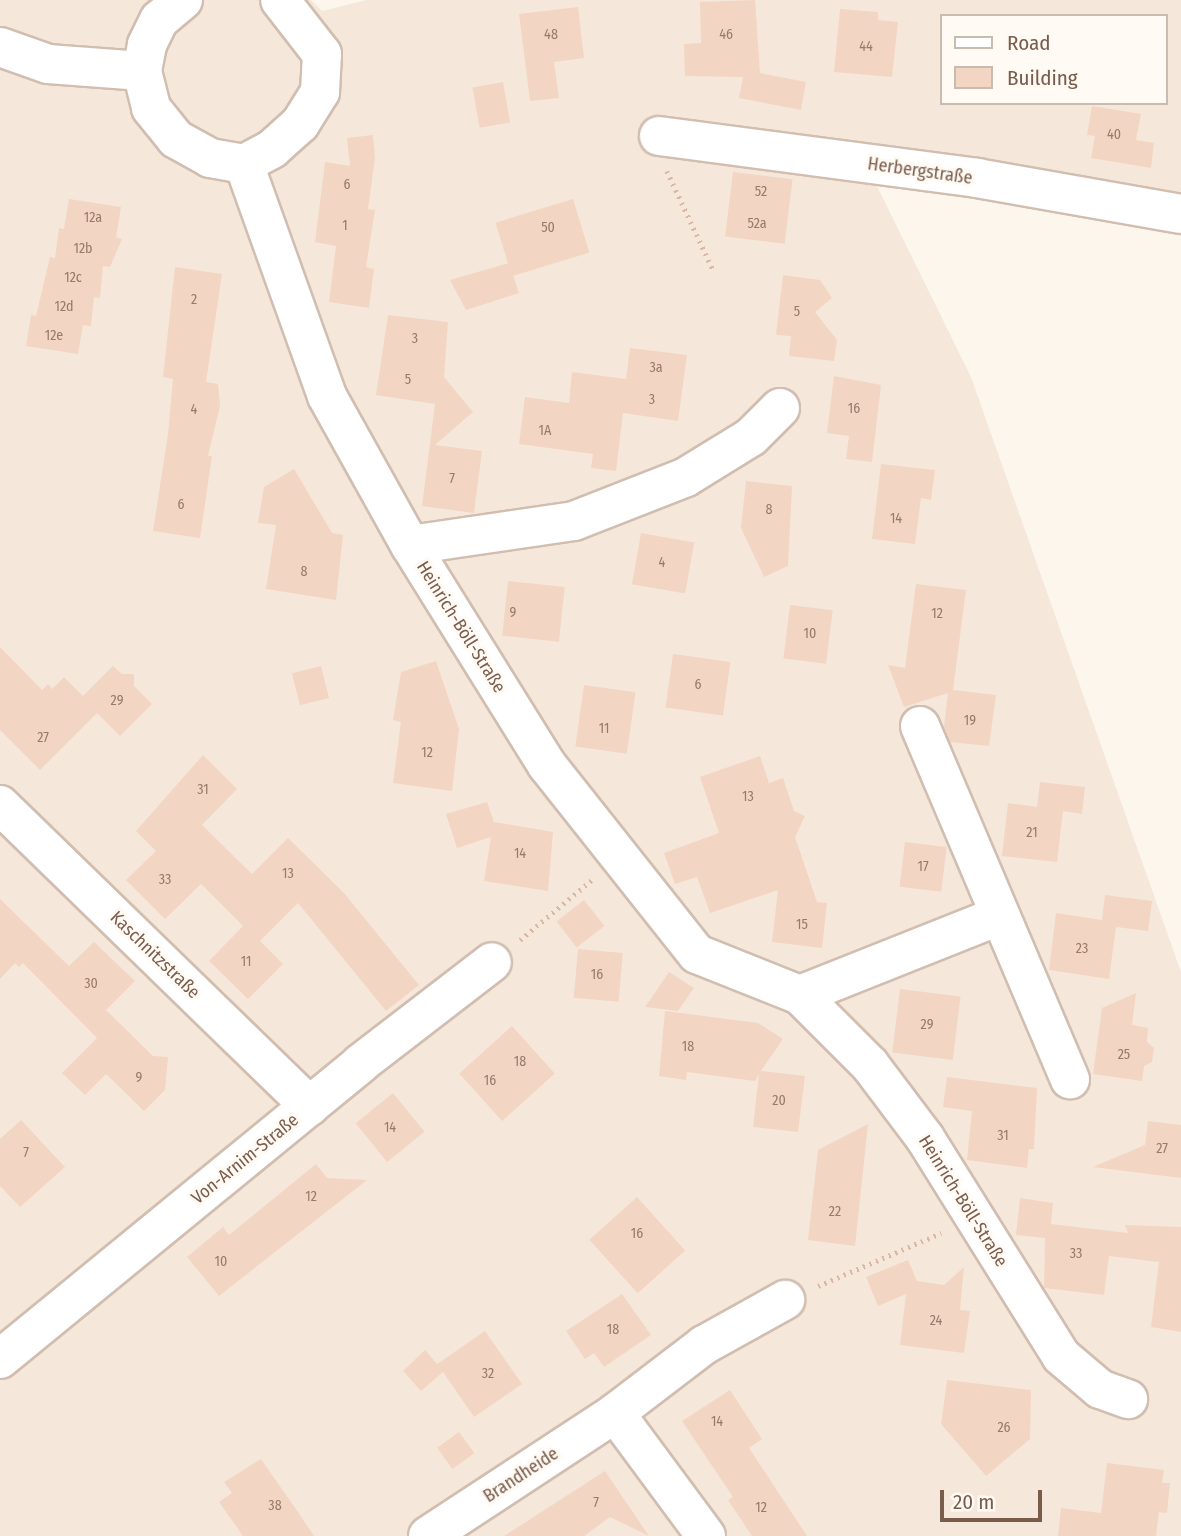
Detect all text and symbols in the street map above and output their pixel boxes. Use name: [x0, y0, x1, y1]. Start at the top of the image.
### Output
legend: [940, 14, 1167, 105]
house number: 48: [544, 27, 558, 43]
house number: 46: [719, 27, 733, 43]
text: Road: [1007, 30, 1051, 56]
house number: 44: [859, 39, 873, 55]
text: Building: [1007, 65, 1078, 91]
house number: 40: [1107, 127, 1121, 143]
street label: Herbergstraße: [866, 153, 974, 189]
house number: 6: [344, 177, 350, 193]
house number: 52: [755, 184, 767, 200]
house number: 12a: [84, 210, 102, 226]
house number: 52a: [747, 216, 767, 232]
house number: 1: [342, 218, 348, 234]
house number: 50: [541, 220, 555, 236]
house number: 12b: [73, 241, 93, 257]
house number: 12c: [64, 270, 82, 286]
house number: 2: [191, 292, 197, 308]
house number: 12d: [55, 299, 73, 315]
house number: 5: [794, 304, 800, 320]
house number: 12e: [45, 328, 63, 344]
house number: 3: [412, 331, 418, 347]
house number: 3a: [649, 360, 663, 376]
house number: 5: [405, 372, 411, 388]
house number: 3: [649, 392, 655, 408]
house number: 16: [848, 401, 860, 417]
house number: 4: [191, 402, 197, 418]
house number: 1A: [539, 423, 551, 439]
house number: 7: [449, 471, 455, 487]
house number: 6: [178, 497, 184, 513]
house number: 8: [766, 502, 772, 518]
house number: 14: [890, 511, 902, 527]
house number: 4: [659, 555, 665, 571]
street label: Heinrich-Böll-Straße: [412, 557, 510, 697]
house number: 8: [301, 564, 307, 580]
house number: 9: [510, 605, 516, 621]
house number: 12: [931, 606, 943, 622]
house number: 10: [804, 626, 816, 642]
house number: 6: [695, 677, 701, 693]
house number: 29: [111, 693, 123, 709]
house number: 19: [964, 713, 976, 729]
house number: 11: [599, 721, 609, 737]
house number: 27: [37, 730, 49, 746]
house number: 12: [421, 745, 433, 761]
house number: 31: [197, 782, 209, 798]
house number: 13: [742, 789, 754, 805]
house number: 21: [1026, 825, 1038, 841]
house number: 14: [514, 846, 526, 862]
house number: 17: [917, 859, 929, 875]
house number: 13: [282, 866, 294, 882]
house number: 33: [159, 872, 171, 888]
street label: Kaschnitzstraße: [106, 907, 204, 1003]
house number: 15: [796, 917, 808, 933]
house number: 23: [1076, 941, 1088, 957]
house number: 11: [241, 954, 251, 970]
house number: 16: [591, 967, 603, 983]
house number: 30: [84, 976, 98, 992]
house number: 29: [921, 1017, 933, 1033]
house number: 18: [682, 1039, 694, 1055]
house number: 25: [1118, 1047, 1130, 1063]
house number: 18: [514, 1054, 526, 1070]
house number: 9: [136, 1070, 142, 1086]
house number: 16: [484, 1073, 496, 1089]
house number: 20: [772, 1093, 786, 1109]
street label: Von-Arnim-Straße: [187, 1109, 303, 1209]
house number: 14: [384, 1120, 396, 1136]
house number: 31: [997, 1128, 1009, 1144]
street label: Heinrich-Böll-Straße: [914, 1131, 1012, 1271]
house number: 27: [1156, 1141, 1168, 1157]
house number: 7: [23, 1145, 29, 1161]
house number: 12: [305, 1189, 317, 1205]
house number: 22: [829, 1204, 841, 1220]
house number: 16: [631, 1226, 643, 1242]
house number: 33: [1070, 1246, 1082, 1262]
house number: 10: [215, 1254, 227, 1270]
house number: 24: [930, 1313, 942, 1329]
house number: 18: [607, 1322, 619, 1338]
house number: 32: [482, 1366, 494, 1382]
house number: 14: [711, 1414, 723, 1430]
house number: 26: [997, 1420, 1011, 1436]
street label: Brandheide: [479, 1443, 563, 1507]
scale bar: [943, 1476, 1044, 1520]
text: 20 m: [953, 1489, 994, 1515]
house number: 7: [593, 1495, 599, 1511]
house number: 38: [268, 1498, 282, 1514]
house number: 12: [755, 1500, 767, 1516]

